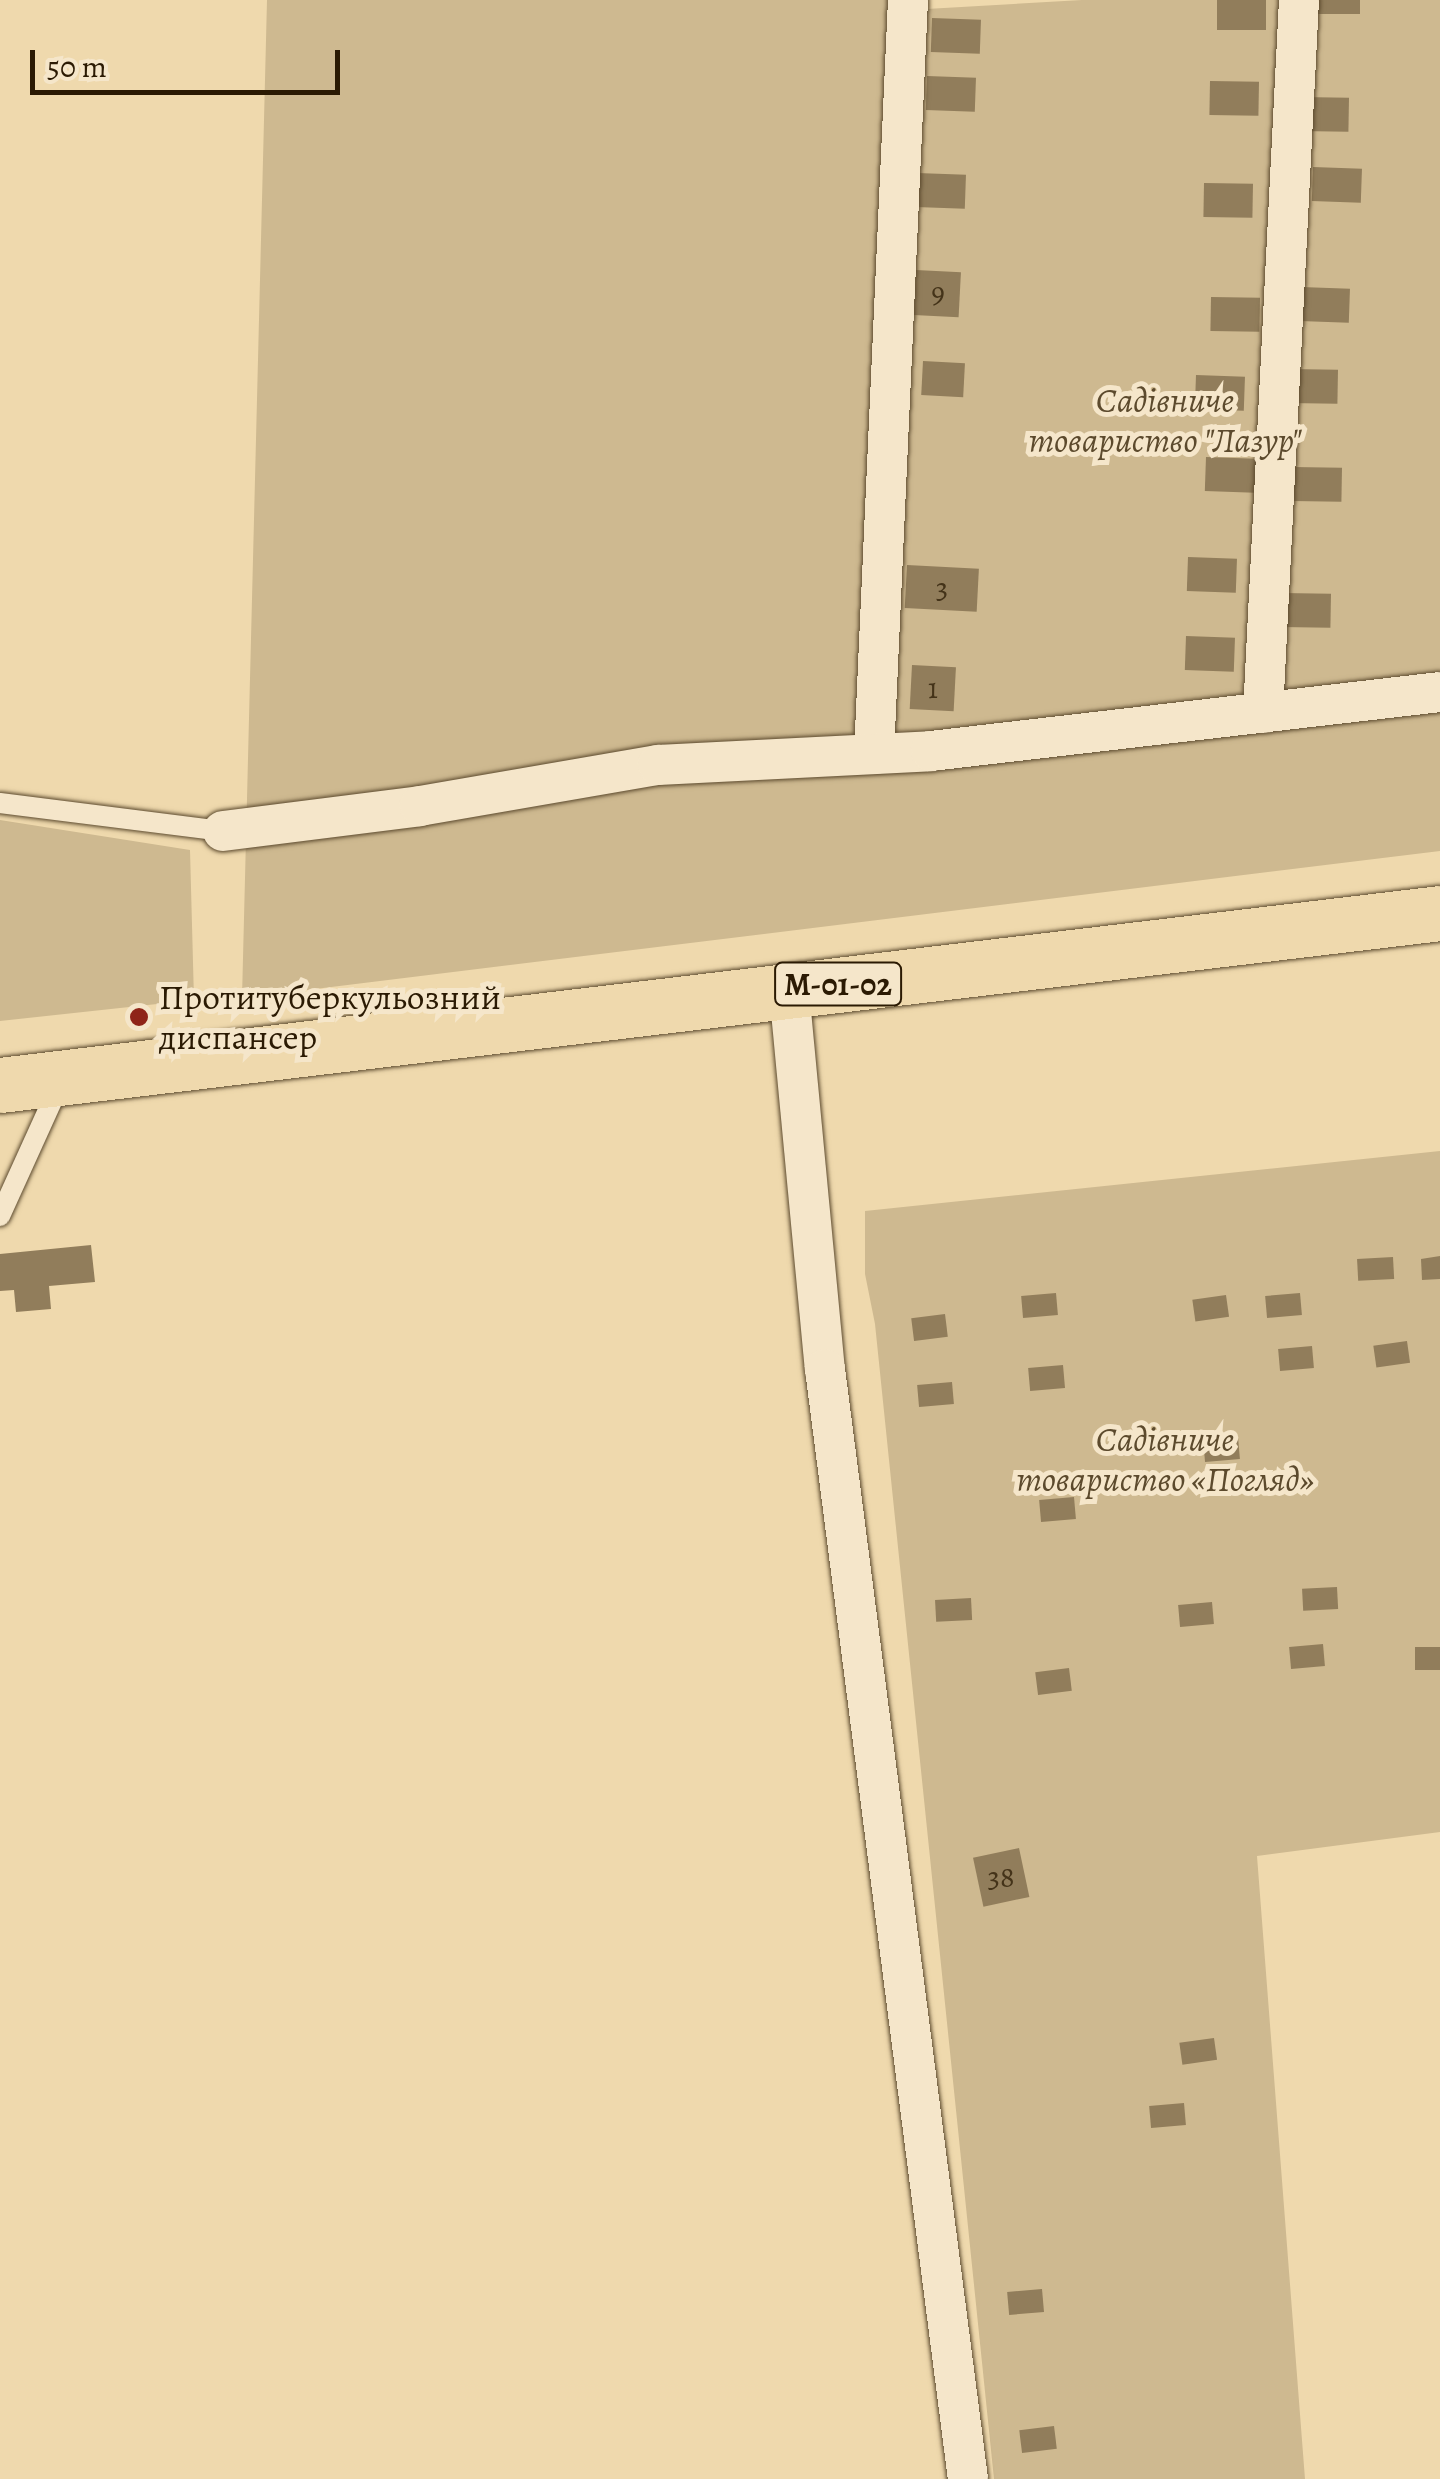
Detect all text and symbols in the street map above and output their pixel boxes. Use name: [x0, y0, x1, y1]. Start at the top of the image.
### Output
scale bar: [35, 30, 345, 92]
text: 50 m: [47, 47, 107, 87]
house number: 9: [931, 275, 945, 311]
park label: Садівниче товариство "Лазур": [1028, 379, 1302, 461]
house number: 3: [936, 570, 948, 606]
house number: 1: [928, 670, 938, 706]
road number: М-01-02: [773, 957, 903, 1011]
place label: Протитуберкульозний диспансер: [159, 976, 501, 1058]
marker: Протитуберкульозний диспансер: [128, 1006, 150, 1028]
park label: Садівниче товариство «Погляд»: [1016, 1418, 1314, 1500]
house number: 38: [987, 1859, 1015, 1895]

